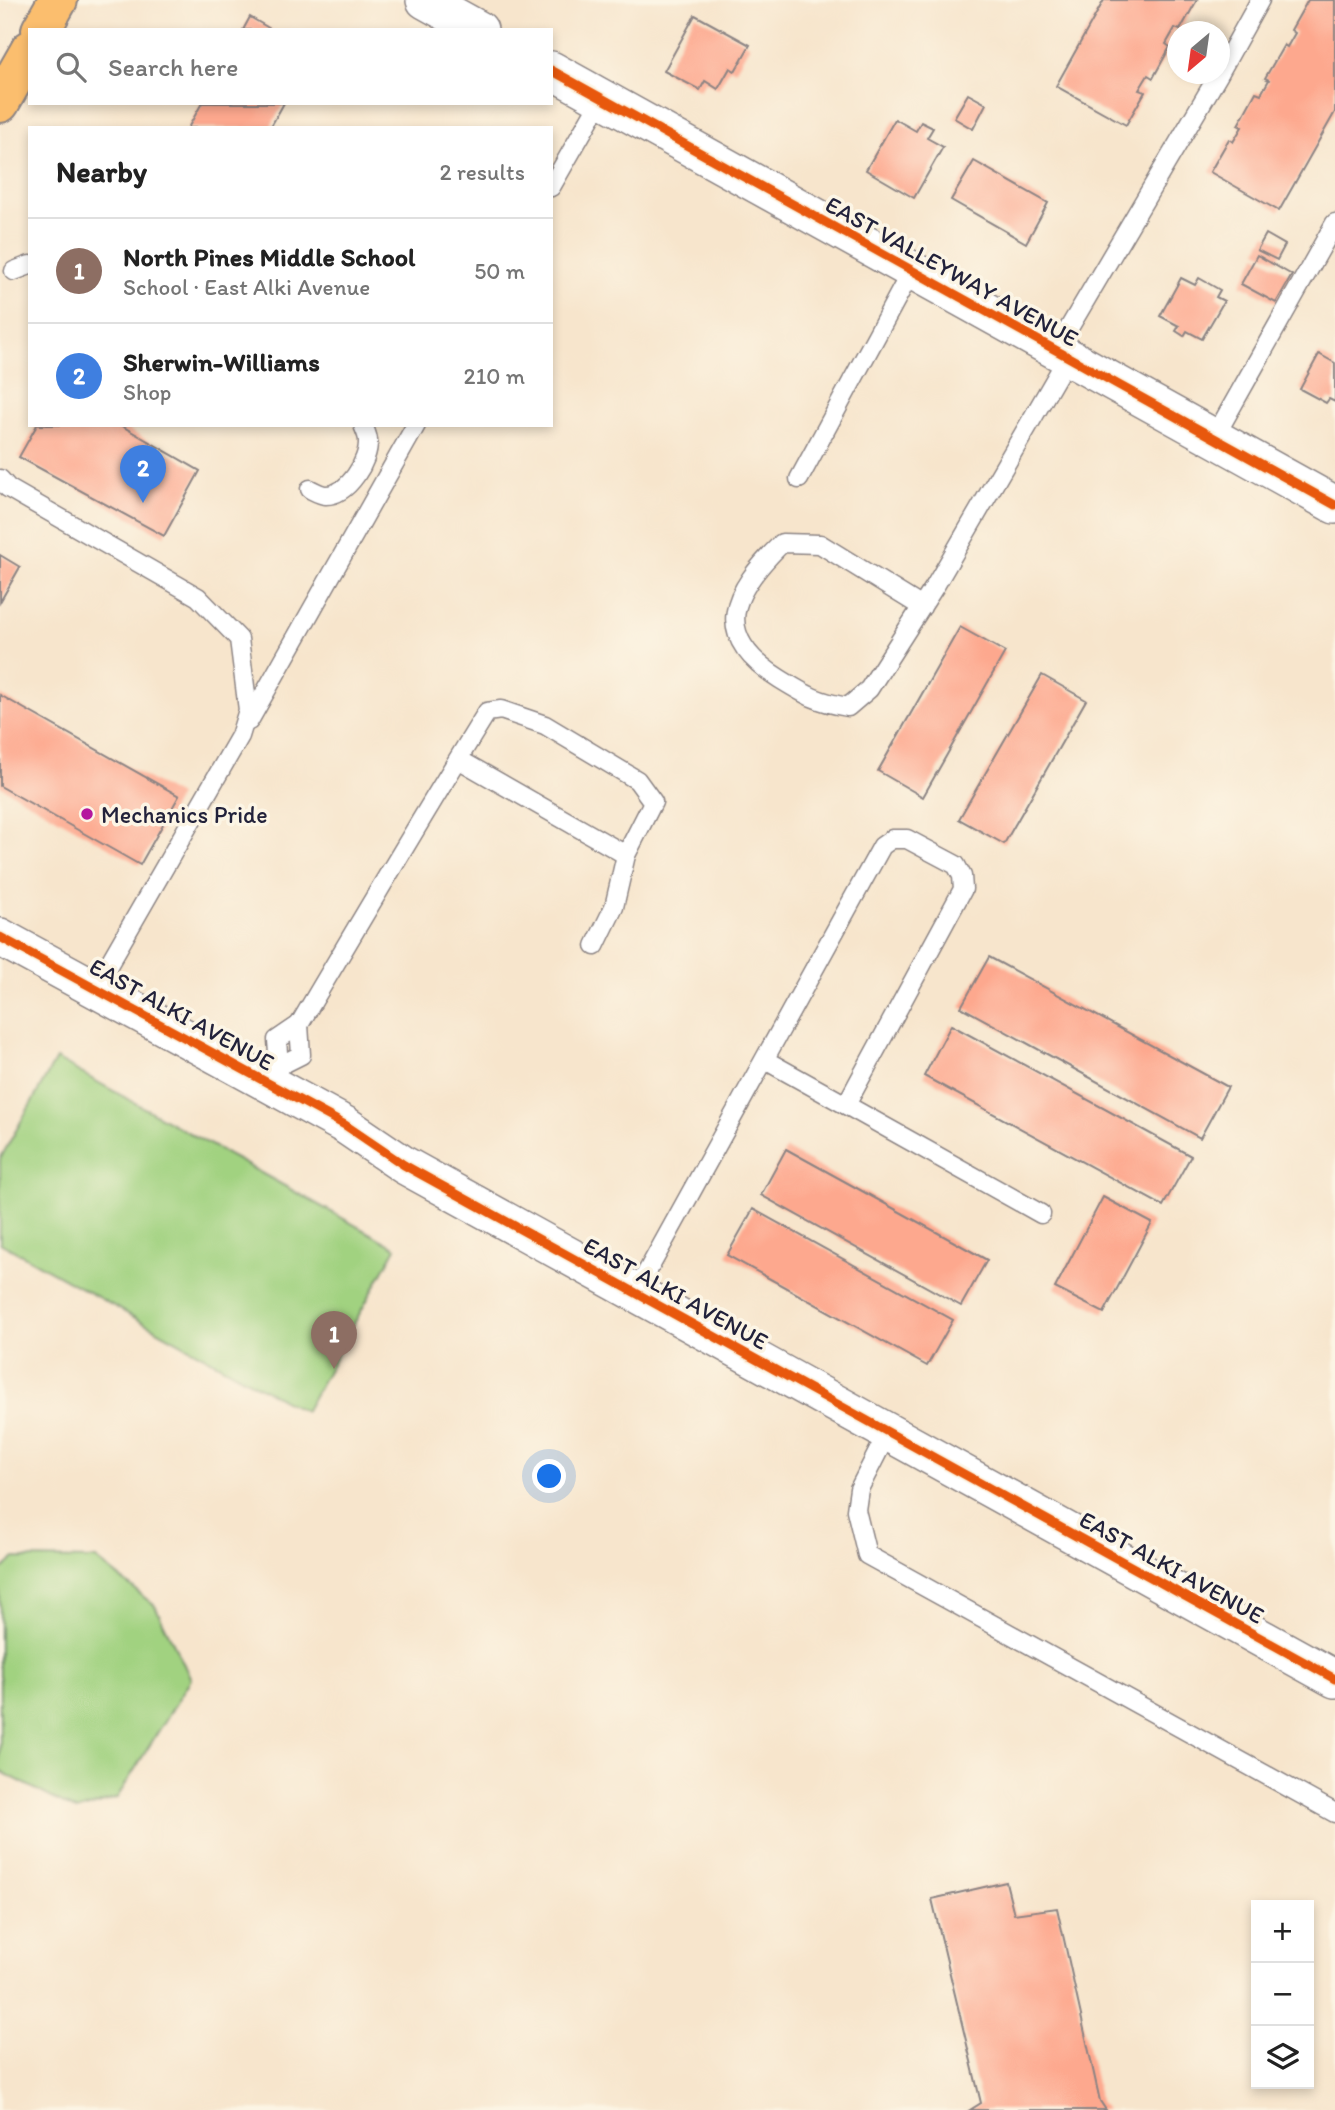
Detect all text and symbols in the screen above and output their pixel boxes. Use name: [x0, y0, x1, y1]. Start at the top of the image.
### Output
north arrow: [1167, 21, 1230, 84]
search box: [28, 28, 553, 105]
icon: search: [52, 48, 90, 86]
text: Search here: [108, 51, 238, 83]
text: Nearby: [56, 153, 147, 190]
text: 2 results: [439, 158, 525, 186]
street label: EAST VALLEYWAY AVENUE: [820, 189, 1084, 353]
text: North Pines Middle School: [123, 241, 415, 273]
text: 1: [74, 257, 84, 285]
text: 50 m: [474, 257, 525, 285]
text: School · East Alki Avenue: [123, 273, 370, 301]
text: Sherwin-Williams: [123, 346, 320, 378]
text: 2: [73, 362, 85, 390]
text: 210 m: [464, 362, 525, 390]
text: Shop: [123, 378, 171, 406]
pin: 2: [120, 445, 166, 503]
place label: Mechanics Pride: [101, 800, 268, 829]
marker: Mechanics Pride: [79, 806, 95, 822]
street label: EAST ALKI AVENUE: [85, 951, 279, 1077]
street label: EAST ALKI AVENUE: [579, 1230, 773, 1356]
pin: 1: [311, 1311, 357, 1369]
your location: [532, 1459, 566, 1493]
street label: EAST ALKI AVENUE: [1075, 1504, 1269, 1630]
map controls: [1251, 1900, 1314, 2089]
button: +: [1251, 1900, 1314, 1963]
button: −: [1251, 1963, 1314, 2026]
button: layers: [1251, 2026, 1314, 2089]

